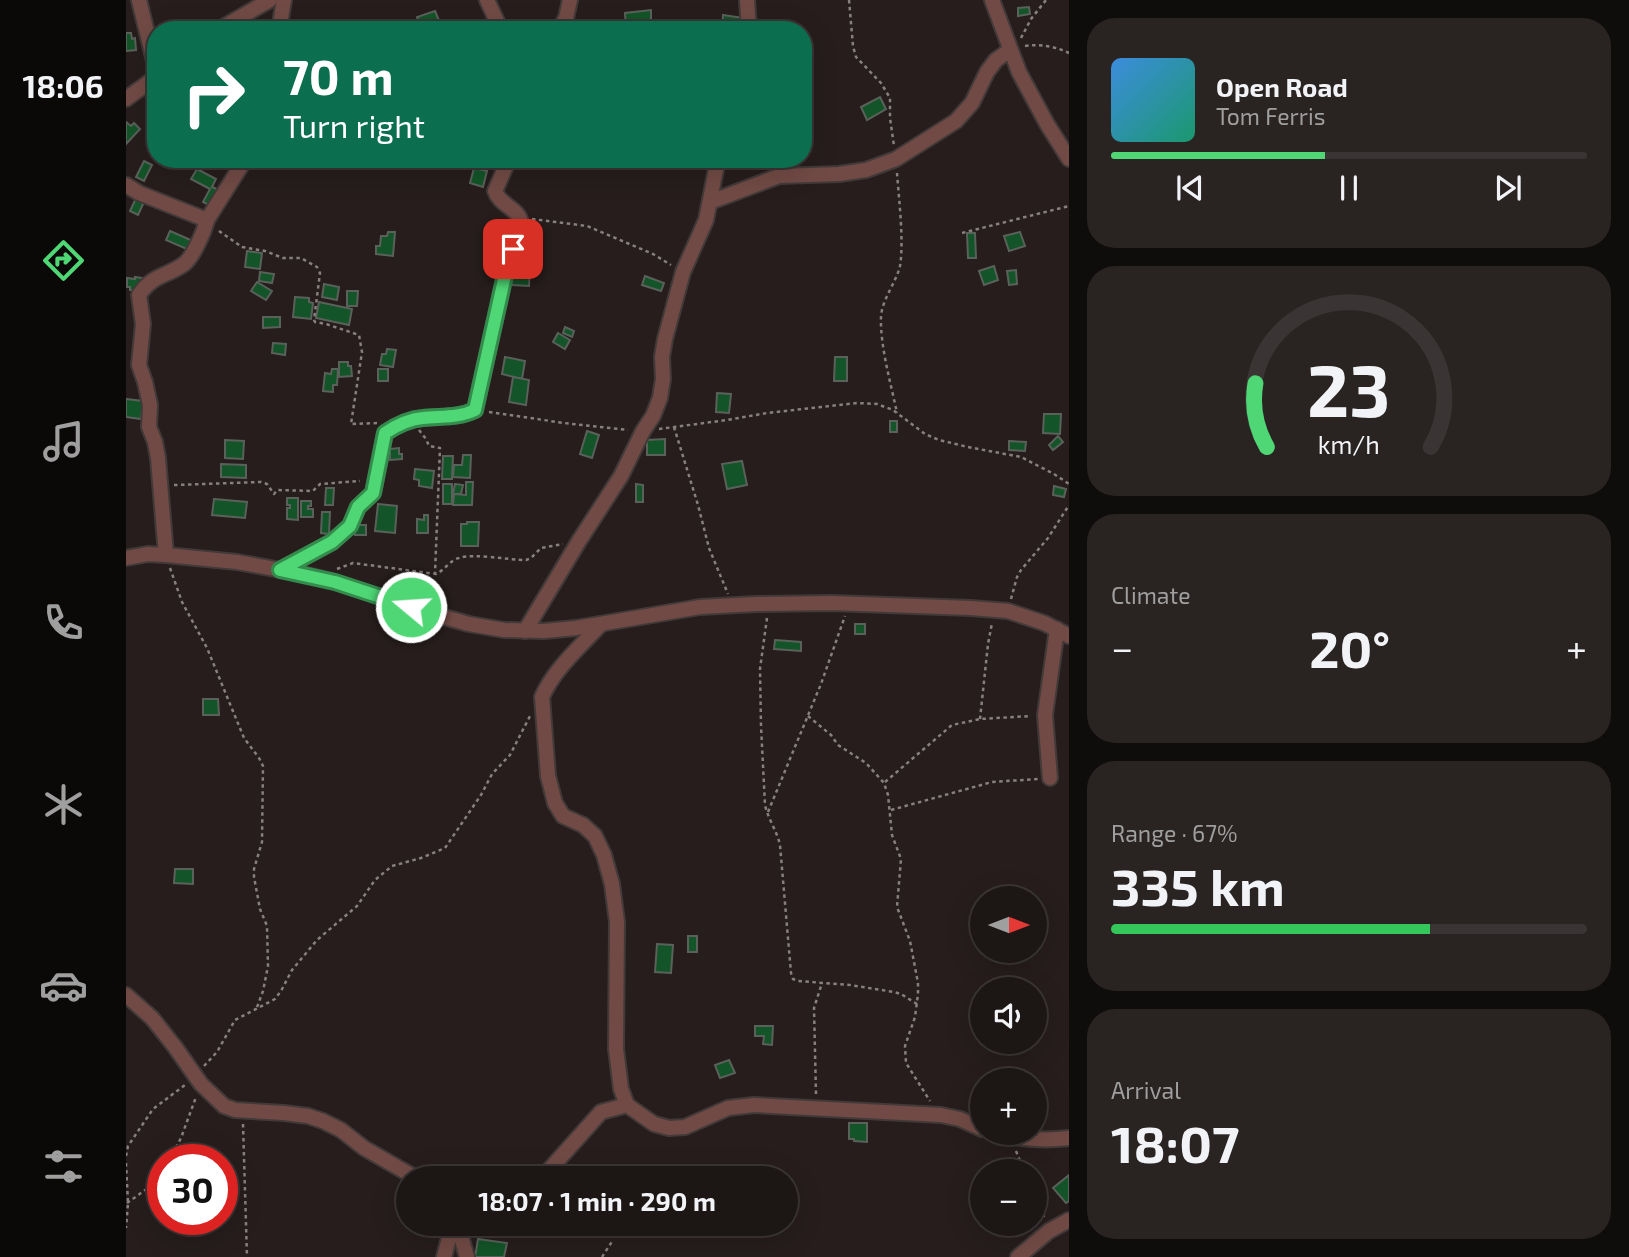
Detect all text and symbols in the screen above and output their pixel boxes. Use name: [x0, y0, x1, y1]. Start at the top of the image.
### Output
text: 70 m: [283, 46, 394, 105]
icon: right: [168, 49, 259, 140]
text: 18:06: [22, 66, 104, 104]
text: Open Road: [1216, 71, 1348, 102]
text: Tom Ferris: [1216, 102, 1325, 130]
text: Turn right: [283, 106, 425, 144]
icon: previous: [1171, 169, 1209, 207]
icon: pause: [1330, 169, 1368, 207]
icon: next: [1489, 169, 1527, 207]
pin: [483, 219, 543, 279]
icon: arrive: [494, 230, 532, 268]
icon: directions: [39, 236, 88, 285]
text: 23: [1307, 344, 1391, 432]
icon: music: [39, 417, 88, 466]
text: km/h: [1318, 428, 1380, 458]
position arrow: [374, 570, 448, 644]
text: Climate: [1111, 581, 1191, 609]
icon: phone: [39, 598, 88, 647]
text: 20°: [1309, 616, 1390, 678]
text: −: [1111, 624, 1133, 670]
text: +: [1566, 624, 1587, 670]
icon: climate: [39, 780, 88, 829]
text: Range · 67%: [1111, 819, 1237, 847]
text: 335 km: [1111, 854, 1285, 916]
north arrow: [970, 886, 1046, 962]
map controls: [970, 886, 1047, 1236]
icon: car: [39, 961, 88, 1010]
button: sound: [970, 977, 1047, 1054]
button: +: [970, 1068, 1047, 1145]
text: Arrival: [1111, 1076, 1181, 1104]
text: 18:07: [1111, 1111, 1240, 1173]
icon: filters: [39, 1142, 88, 1191]
speed limit sign: 30: [147, 1144, 238, 1235]
button: −: [970, 1159, 1047, 1236]
text: 18:07 · 1 min · 290 m: [478, 1185, 716, 1216]

